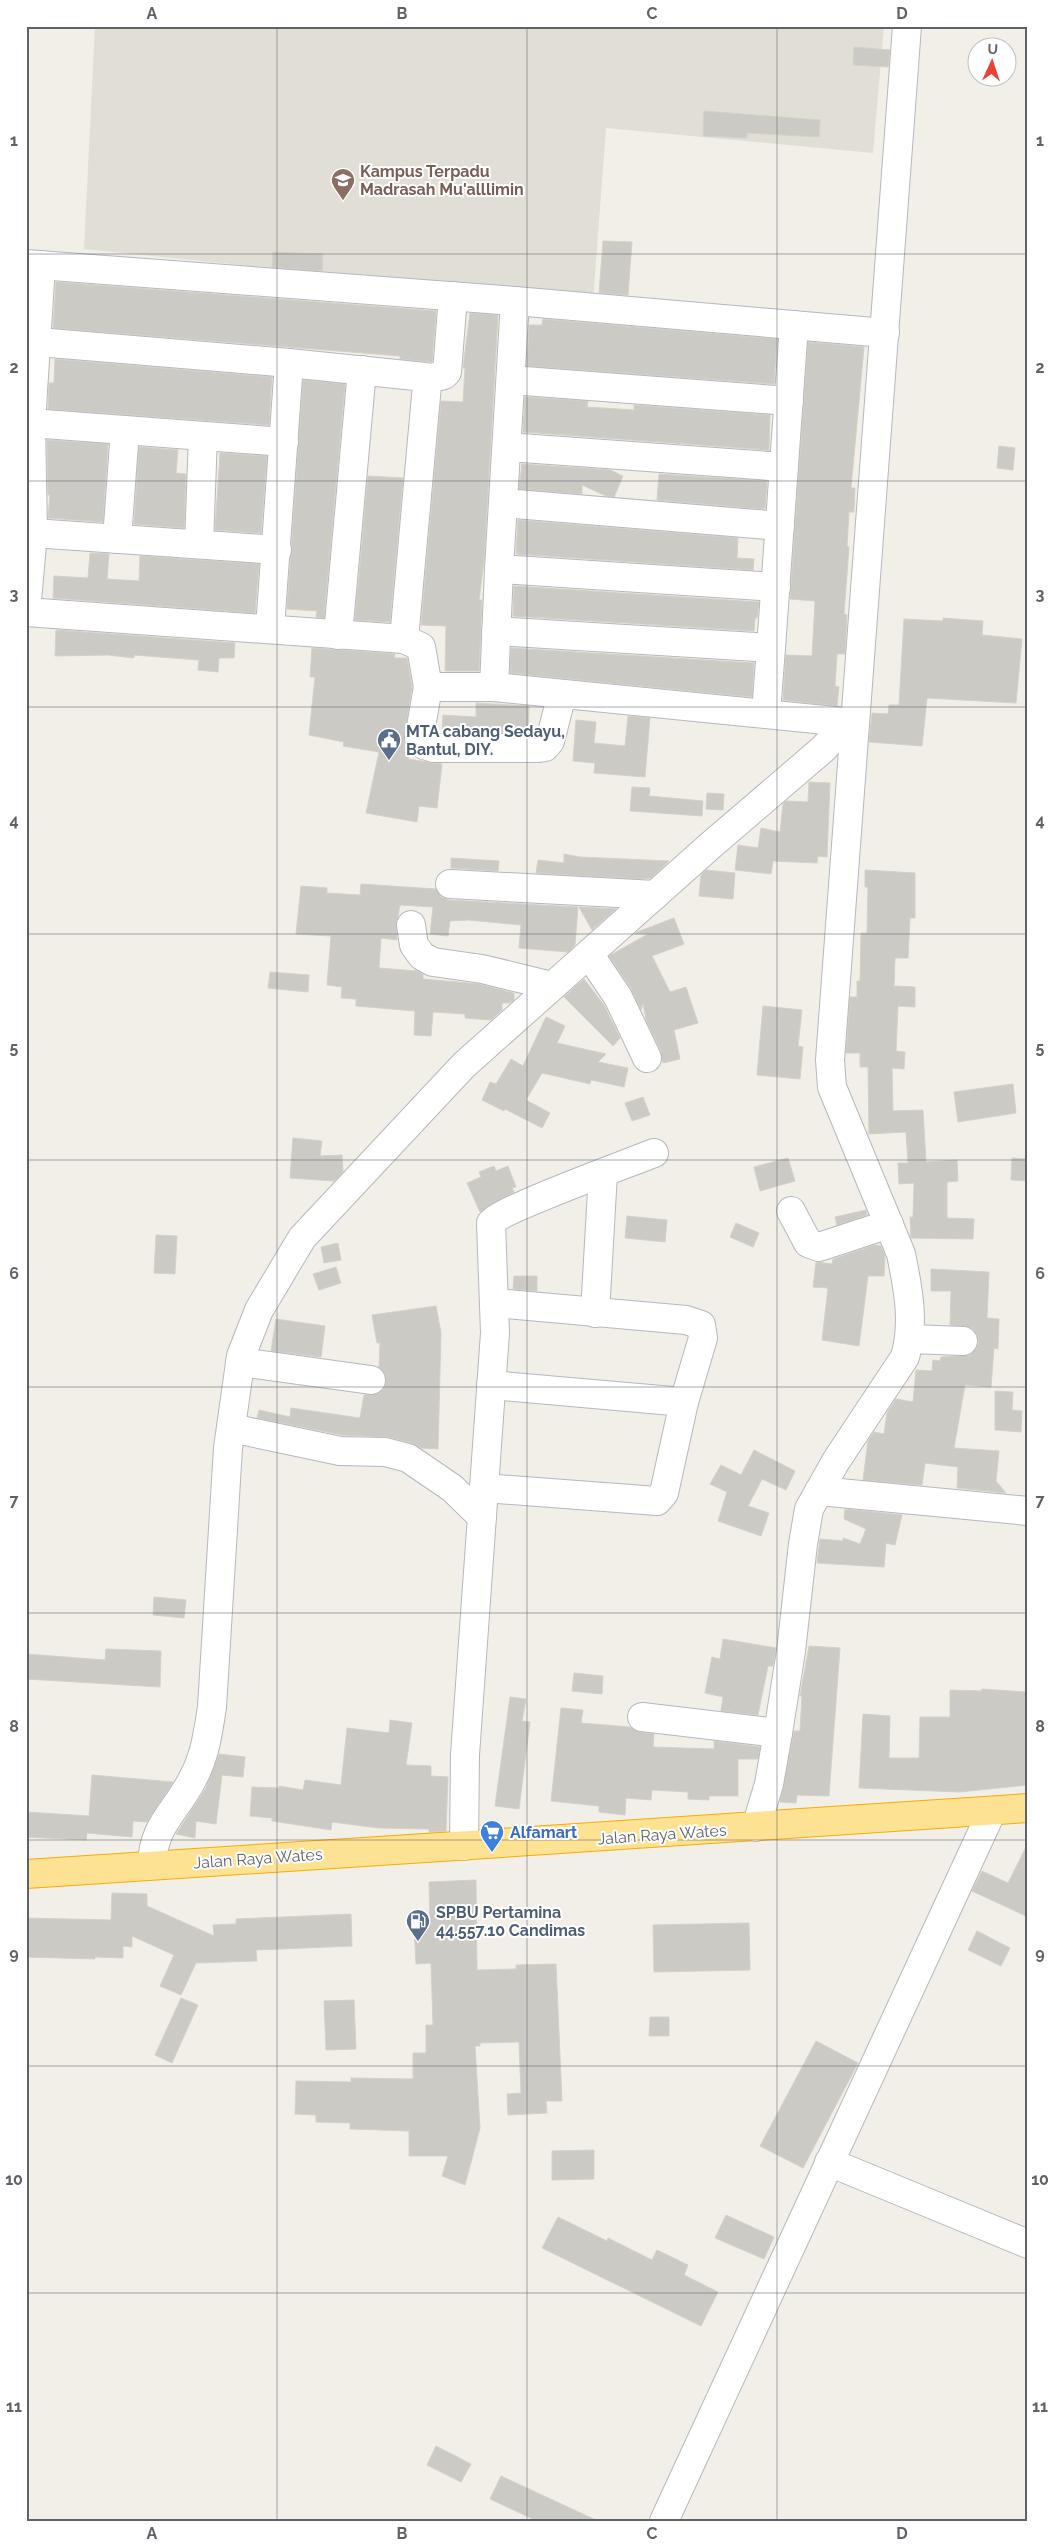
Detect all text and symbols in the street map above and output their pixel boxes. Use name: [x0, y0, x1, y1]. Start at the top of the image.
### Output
text: A: [147, 4, 158, 23]
text: B: [397, 4, 408, 23]
text: C: [647, 4, 658, 23]
text: D: [896, 4, 908, 23]
north arrow: [966, 38, 1016, 88]
text: U: [987, 41, 998, 57]
text: 1: [10, 131, 18, 150]
text: 1: [1036, 131, 1044, 150]
place label: Kampus Terpadu Madrasah Mu'alllimin: [360, 162, 524, 199]
school or university icon: Kampus Terpadu Madrasah Mu'alllimin: [330, 167, 356, 201]
text: 2: [9, 358, 19, 377]
text: 2: [1035, 358, 1045, 377]
text: 3: [10, 585, 19, 604]
text: 3: [1036, 585, 1045, 604]
place label: MTA cabang Sedayu, Bantul, DIY.: [406, 722, 565, 759]
public building icon: MTA cabang Sedayu, Bantul, DIY.: [376, 727, 402, 761]
text: 4: [9, 811, 19, 830]
text: 4: [1035, 811, 1045, 830]
text: 5: [10, 1038, 19, 1057]
text: 5: [1036, 1038, 1045, 1057]
text: 6: [9, 1264, 19, 1283]
text: 6: [1035, 1264, 1045, 1283]
text: 7: [10, 1491, 19, 1510]
text: 7: [1036, 1491, 1045, 1510]
text: 8: [9, 1717, 19, 1736]
text: 8: [1035, 1717, 1045, 1736]
supermarket icon: Alfamart: [479, 1819, 505, 1853]
street label: Jalan Raya Wates: [597, 1820, 727, 1848]
place label: Alfamart: [510, 1823, 577, 1842]
street label: Jalan Raya Wates: [193, 1844, 323, 1872]
place label: SPBU Pertamina 44.557.10 Candimas: [436, 1903, 585, 1940]
fuel station icon: SPBU Pertamina 44.557.10 Candimas: [405, 1908, 431, 1942]
text: 9: [9, 1944, 19, 1963]
text: 9: [1035, 1944, 1045, 1963]
text: 10: [5, 2170, 23, 2189]
text: 10: [1031, 2170, 1049, 2189]
text: 11: [6, 2397, 22, 2416]
text: 11: [1032, 2397, 1048, 2416]
text: A: [147, 2524, 158, 2543]
text: B: [397, 2524, 408, 2543]
text: C: [647, 2524, 658, 2543]
text: D: [896, 2524, 908, 2543]

